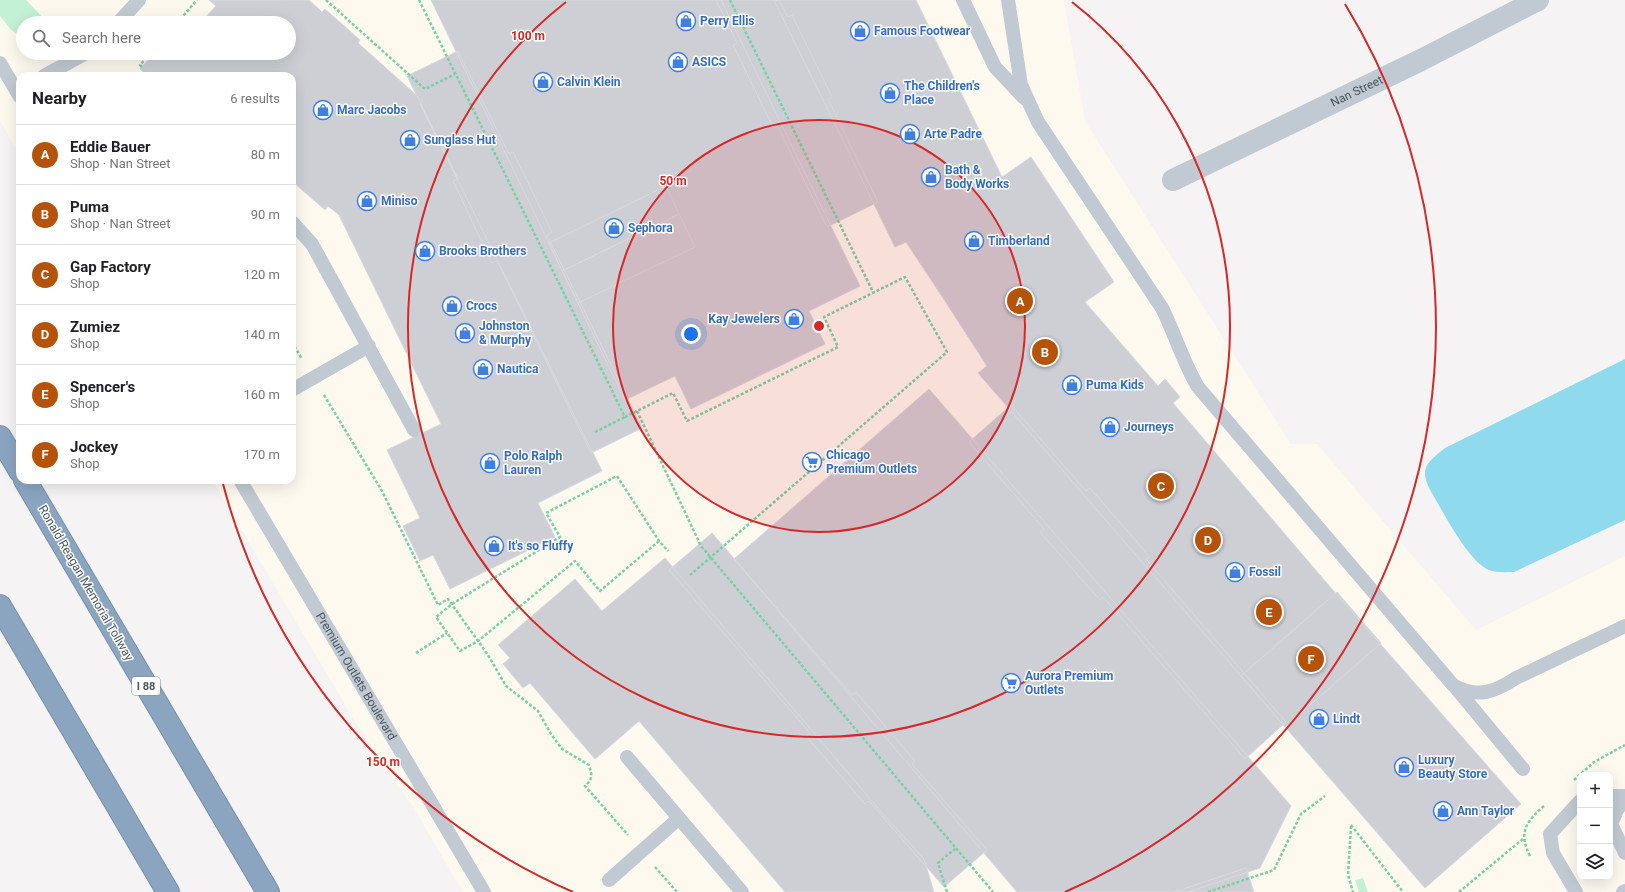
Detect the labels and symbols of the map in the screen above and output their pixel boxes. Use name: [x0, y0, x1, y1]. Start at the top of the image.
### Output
shop icon: Perry Ellis: [675, 10, 697, 32]
place label: Perry Ellis: [700, 14, 755, 28]
shop icon: Famous Footwear: [849, 20, 871, 42]
place label: Famous Footwear: [874, 24, 971, 38]
text: 100 m: [511, 29, 545, 43]
shop icon: ASICS: [667, 51, 689, 73]
place label: ASICS: [692, 55, 726, 69]
shop icon: Calvin Klein: [532, 71, 554, 93]
street label: Nan Street: [1328, 73, 1385, 110]
place label: Calvin Klein: [557, 75, 621, 89]
place label: The Children's Place: [904, 79, 980, 107]
shop icon: The Children's Place: [879, 82, 901, 104]
shop icon: Marc Jacobs: [312, 99, 334, 121]
place label: Marc Jacobs: [337, 103, 407, 117]
shop icon: Arte Padre: [899, 123, 921, 145]
place label: Arte Padre: [924, 127, 982, 141]
shop icon: Sunglass Hut: [399, 129, 421, 151]
place label: Sunglass Hut: [424, 133, 496, 147]
place label: Bath & Body Works: [945, 163, 1009, 191]
shop icon: Bath & Body Works: [920, 166, 942, 188]
text: 50 m: [659, 174, 687, 188]
shop icon: Miniso: [356, 190, 378, 212]
place label: Miniso: [381, 194, 418, 208]
shop icon: Sephora: [603, 217, 625, 239]
place label: Sephora: [628, 221, 673, 235]
shop icon: Timberland: [963, 230, 985, 252]
place label: Timberland: [988, 234, 1050, 248]
shop icon: Brooks Brothers: [414, 240, 436, 262]
place label: Brooks Brothers: [439, 244, 526, 258]
pin: A: [1007, 286, 1033, 316]
shop icon: Crocs: [441, 295, 463, 317]
place label: Crocs: [466, 299, 497, 313]
shop icon: Kay Jewelers: [783, 308, 805, 330]
place label: Kay Jewelers: [708, 312, 780, 326]
place label: Johnston & Murphy: [479, 319, 532, 347]
centre of rings: [812, 319, 826, 333]
shop icon: Johnston & Murphy: [454, 322, 476, 344]
your location: [681, 324, 701, 344]
pin: B: [1032, 337, 1058, 367]
shop icon: Nautica: [472, 358, 494, 380]
place label: Nautica: [497, 362, 539, 376]
shop icon: Puma Kids: [1061, 374, 1083, 396]
place label: Puma Kids: [1086, 378, 1144, 392]
shop icon: Journeys: [1099, 416, 1121, 438]
place label: Journeys: [1124, 420, 1174, 434]
place label: Chicago Premium Outlets: [826, 448, 917, 476]
place label: Polo Ralph Lauren: [504, 449, 562, 477]
supermarket icon: Chicago Premium Outlets: [801, 451, 823, 473]
shop icon: Polo Ralph Lauren: [479, 452, 501, 474]
pin: C: [1148, 471, 1174, 501]
street label: Ronald Reagan Memorial Tollway: [36, 503, 136, 663]
pin: D: [1195, 525, 1221, 555]
shop icon: It's so Fluffy: [483, 535, 505, 557]
place label: It's so Fluffy: [508, 539, 574, 553]
shop icon: Fossil: [1224, 561, 1246, 583]
place label: Fossil: [1249, 565, 1281, 579]
pin: E: [1256, 597, 1282, 627]
street label: Premium Outlets Boulevard: [313, 610, 399, 743]
pin: F: [1298, 644, 1324, 674]
place label: Aurora Premium Outlets: [1025, 669, 1114, 697]
supermarket icon: Aurora Premium Outlets: [1000, 672, 1022, 694]
road number: I 88: [132, 677, 160, 695]
shop icon: Lindt: [1308, 708, 1330, 730]
place label: Lindt: [1333, 712, 1360, 726]
place label: Luxury Beauty Store: [1418, 753, 1488, 781]
text: 150 m: [366, 755, 400, 769]
shop icon: Luxury Beauty Store: [1393, 756, 1415, 778]
shop icon: Ann Taylor: [1432, 800, 1454, 822]
place label: Ann Taylor: [1457, 804, 1515, 818]

